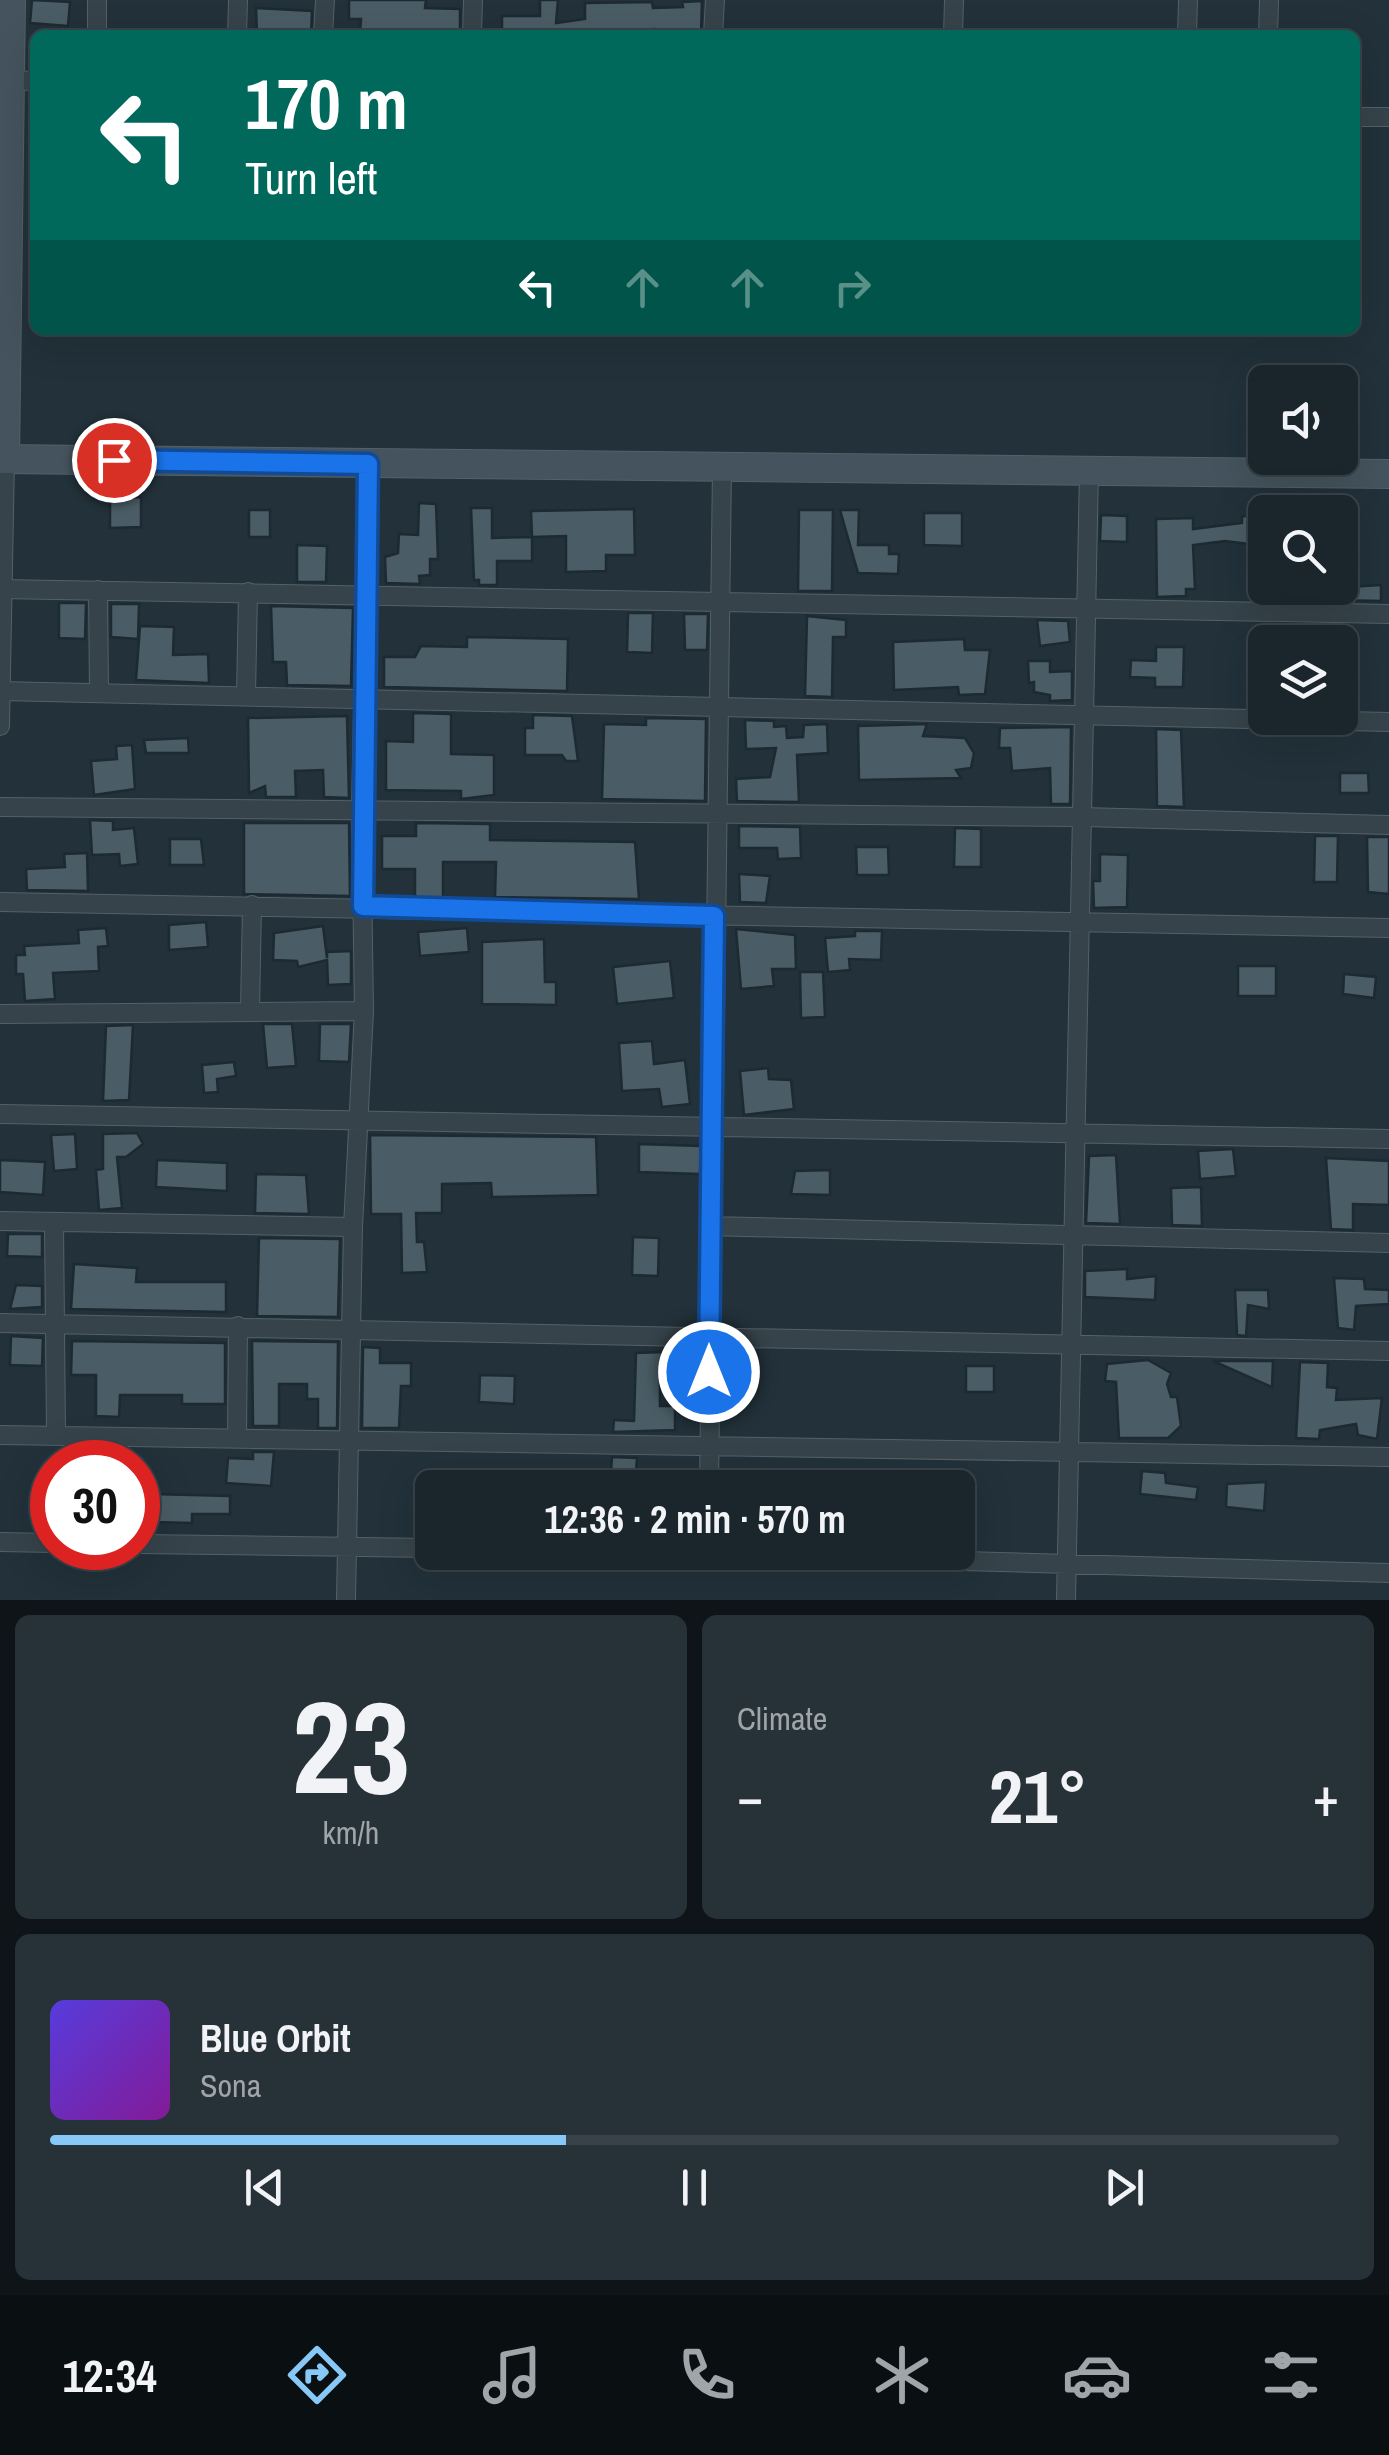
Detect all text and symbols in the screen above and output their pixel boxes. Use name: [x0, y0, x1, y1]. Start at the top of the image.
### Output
text: 170 m: [245, 57, 408, 151]
icon: left: [80, 70, 210, 200]
text: Turn left: [245, 147, 377, 208]
icon: left: [510, 260, 565, 315]
icon: ahead: [615, 260, 670, 315]
icon: ahead: [720, 260, 775, 315]
icon: right: [825, 260, 880, 315]
map controls: [1248, 365, 1358, 735]
button: sound: [1248, 365, 1358, 475]
pin: [72, 418, 157, 503]
icon: arrive: [87, 433, 142, 488]
button: search: [1248, 495, 1358, 605]
button: layers: [1248, 625, 1358, 735]
position arrow: [657, 1320, 761, 1424]
speed limit sign: 30: [30, 1440, 160, 1570]
text: 12:36 · 2 min · 570 m: [544, 1494, 846, 1545]
text: 23: [292, 1658, 410, 1834]
text: Climate: [737, 1697, 827, 1740]
text: 21°: [989, 1745, 1087, 1846]
text: −: [737, 1759, 763, 1833]
text: +: [1313, 1759, 1339, 1833]
text: km/h: [323, 1811, 379, 1854]
text: Blue Orbit: [200, 2013, 351, 2064]
text: Sona: [200, 2064, 261, 2107]
icon: previous: [237, 2160, 292, 2215]
icon: pause: [667, 2160, 722, 2215]
icon: next: [1097, 2160, 1152, 2215]
icon: directions: [282, 2340, 352, 2410]
icon: music: [477, 2340, 547, 2410]
icon: phone: [672, 2340, 742, 2410]
icon: climate: [867, 2340, 937, 2410]
icon: car: [1062, 2340, 1132, 2410]
icon: filters: [1256, 2340, 1326, 2410]
text: 12:34: [62, 2345, 157, 2406]

